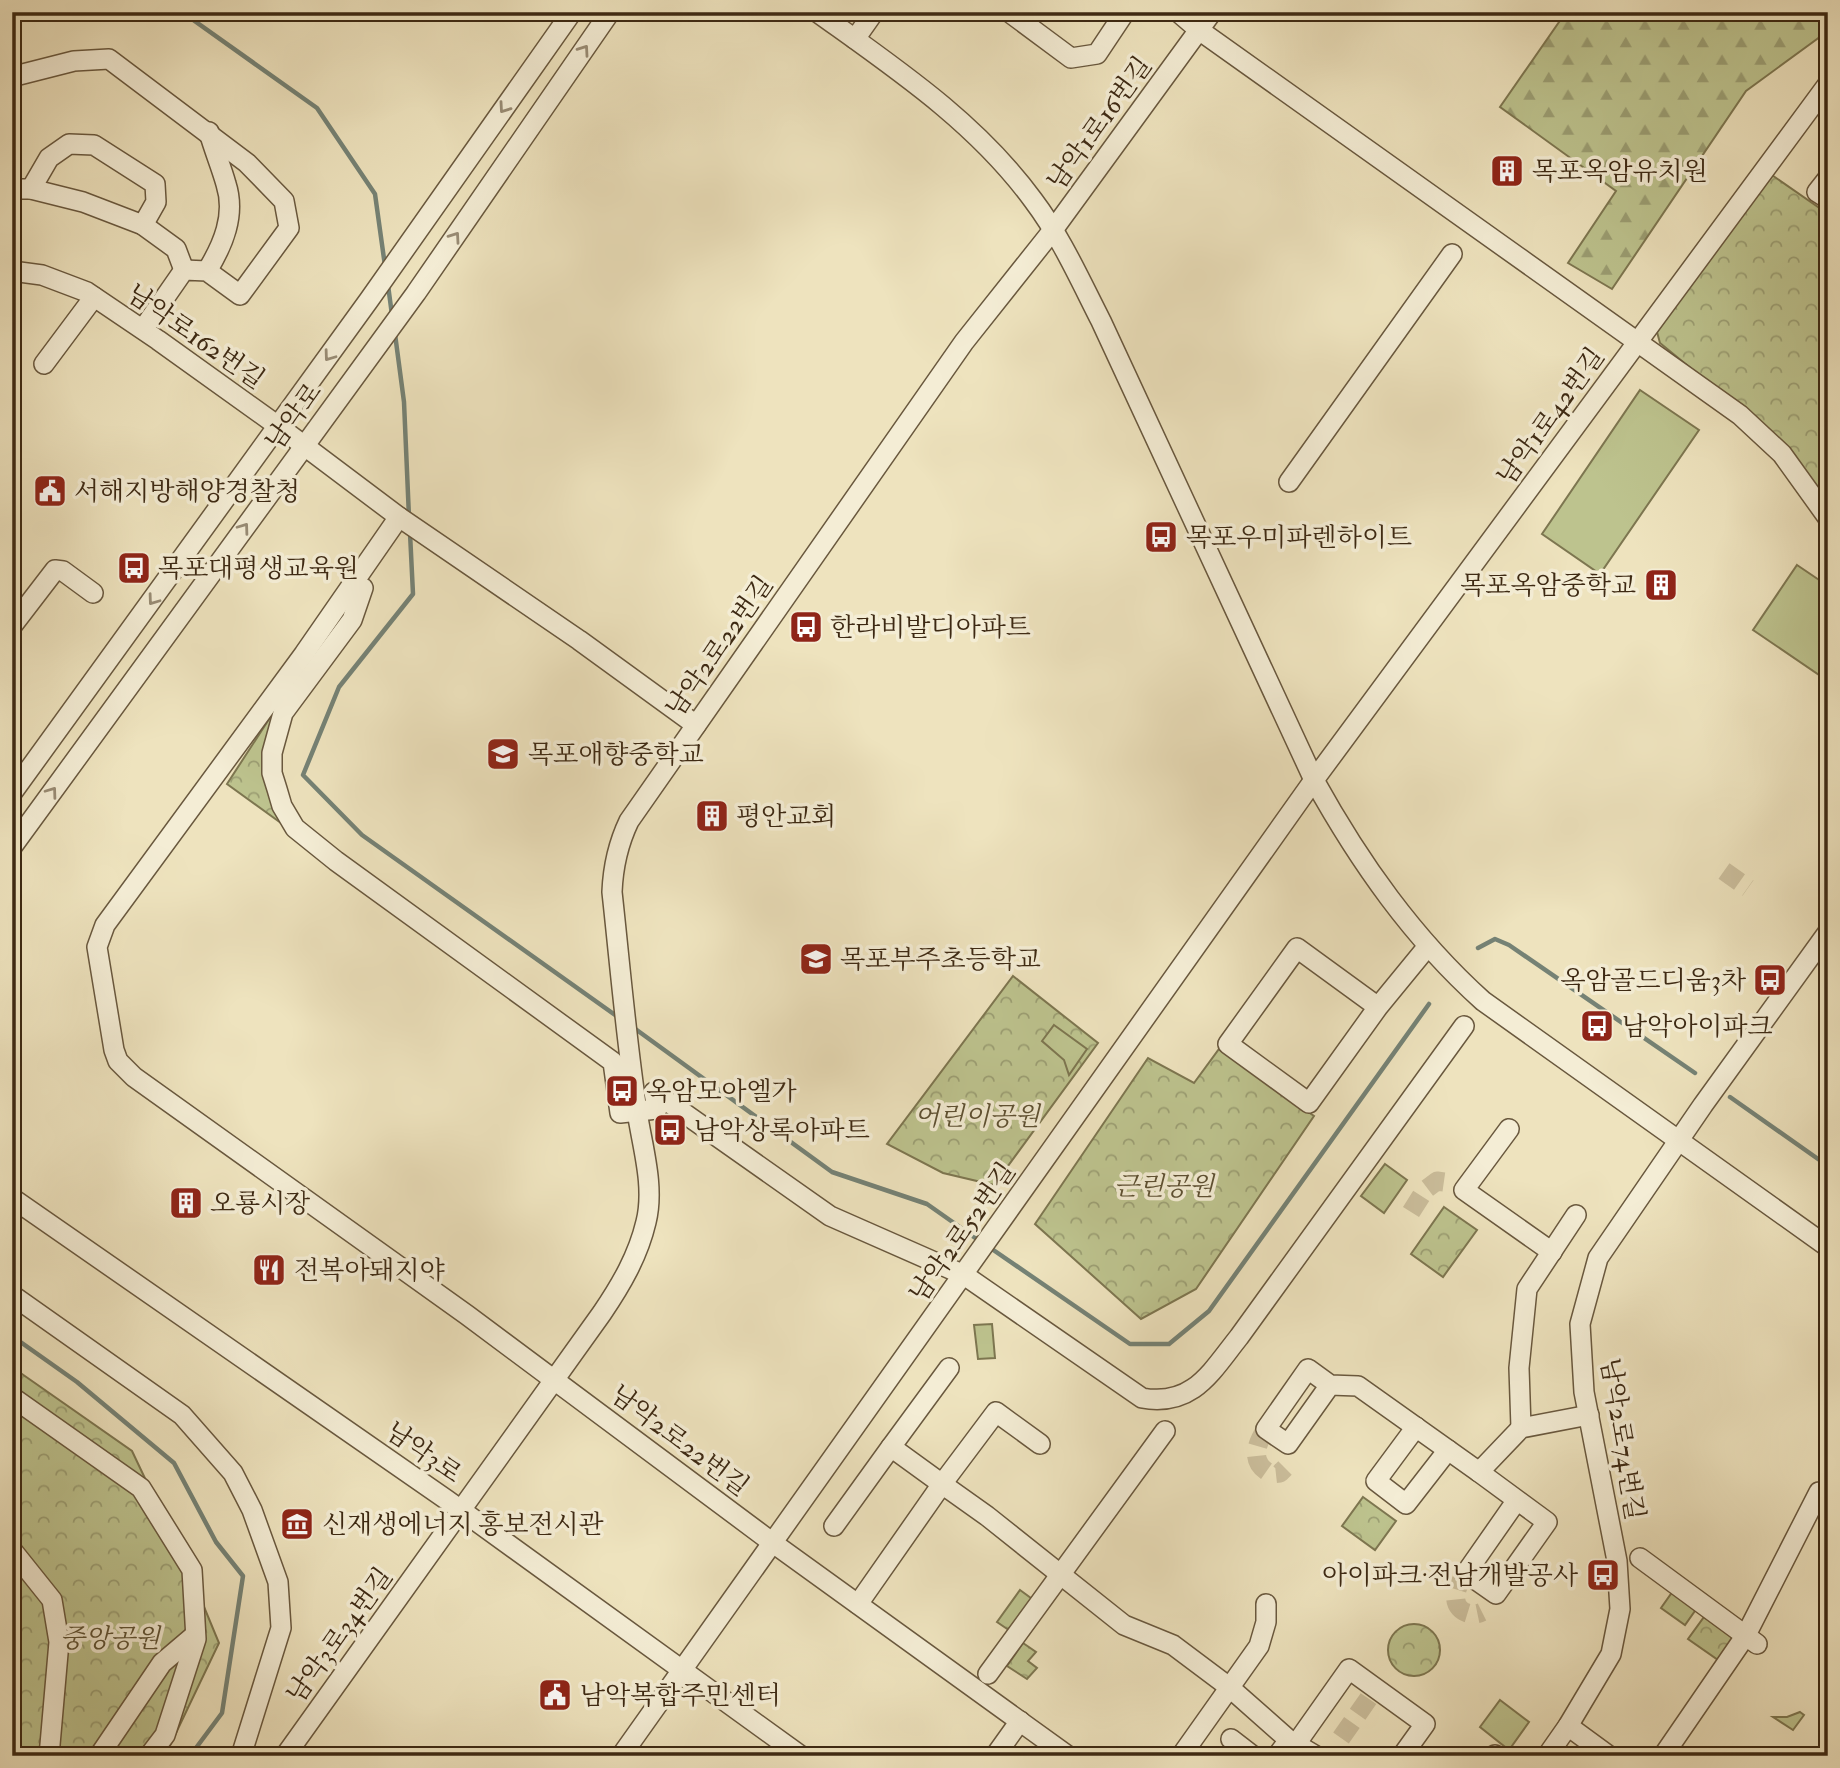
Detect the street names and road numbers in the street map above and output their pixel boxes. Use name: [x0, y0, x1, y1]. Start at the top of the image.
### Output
street label: 남악1로16번길: [1041, 51, 1159, 197]
street label: 남악로162번길: [120, 278, 271, 396]
street label: 남악1로42번길: [1490, 342, 1611, 492]
street label: 남악로: [259, 377, 329, 456]
street label: 남악2로22번길: [659, 570, 780, 723]
street label: 남악2로52번길: [903, 1157, 1023, 1309]
street label: 남악2로74번길: [1593, 1356, 1651, 1523]
street label: 남악2로22번길: [604, 1378, 755, 1503]
street label: 남악3로: [379, 1415, 468, 1490]
street label: 남악3로34번길: [280, 1562, 400, 1710]

